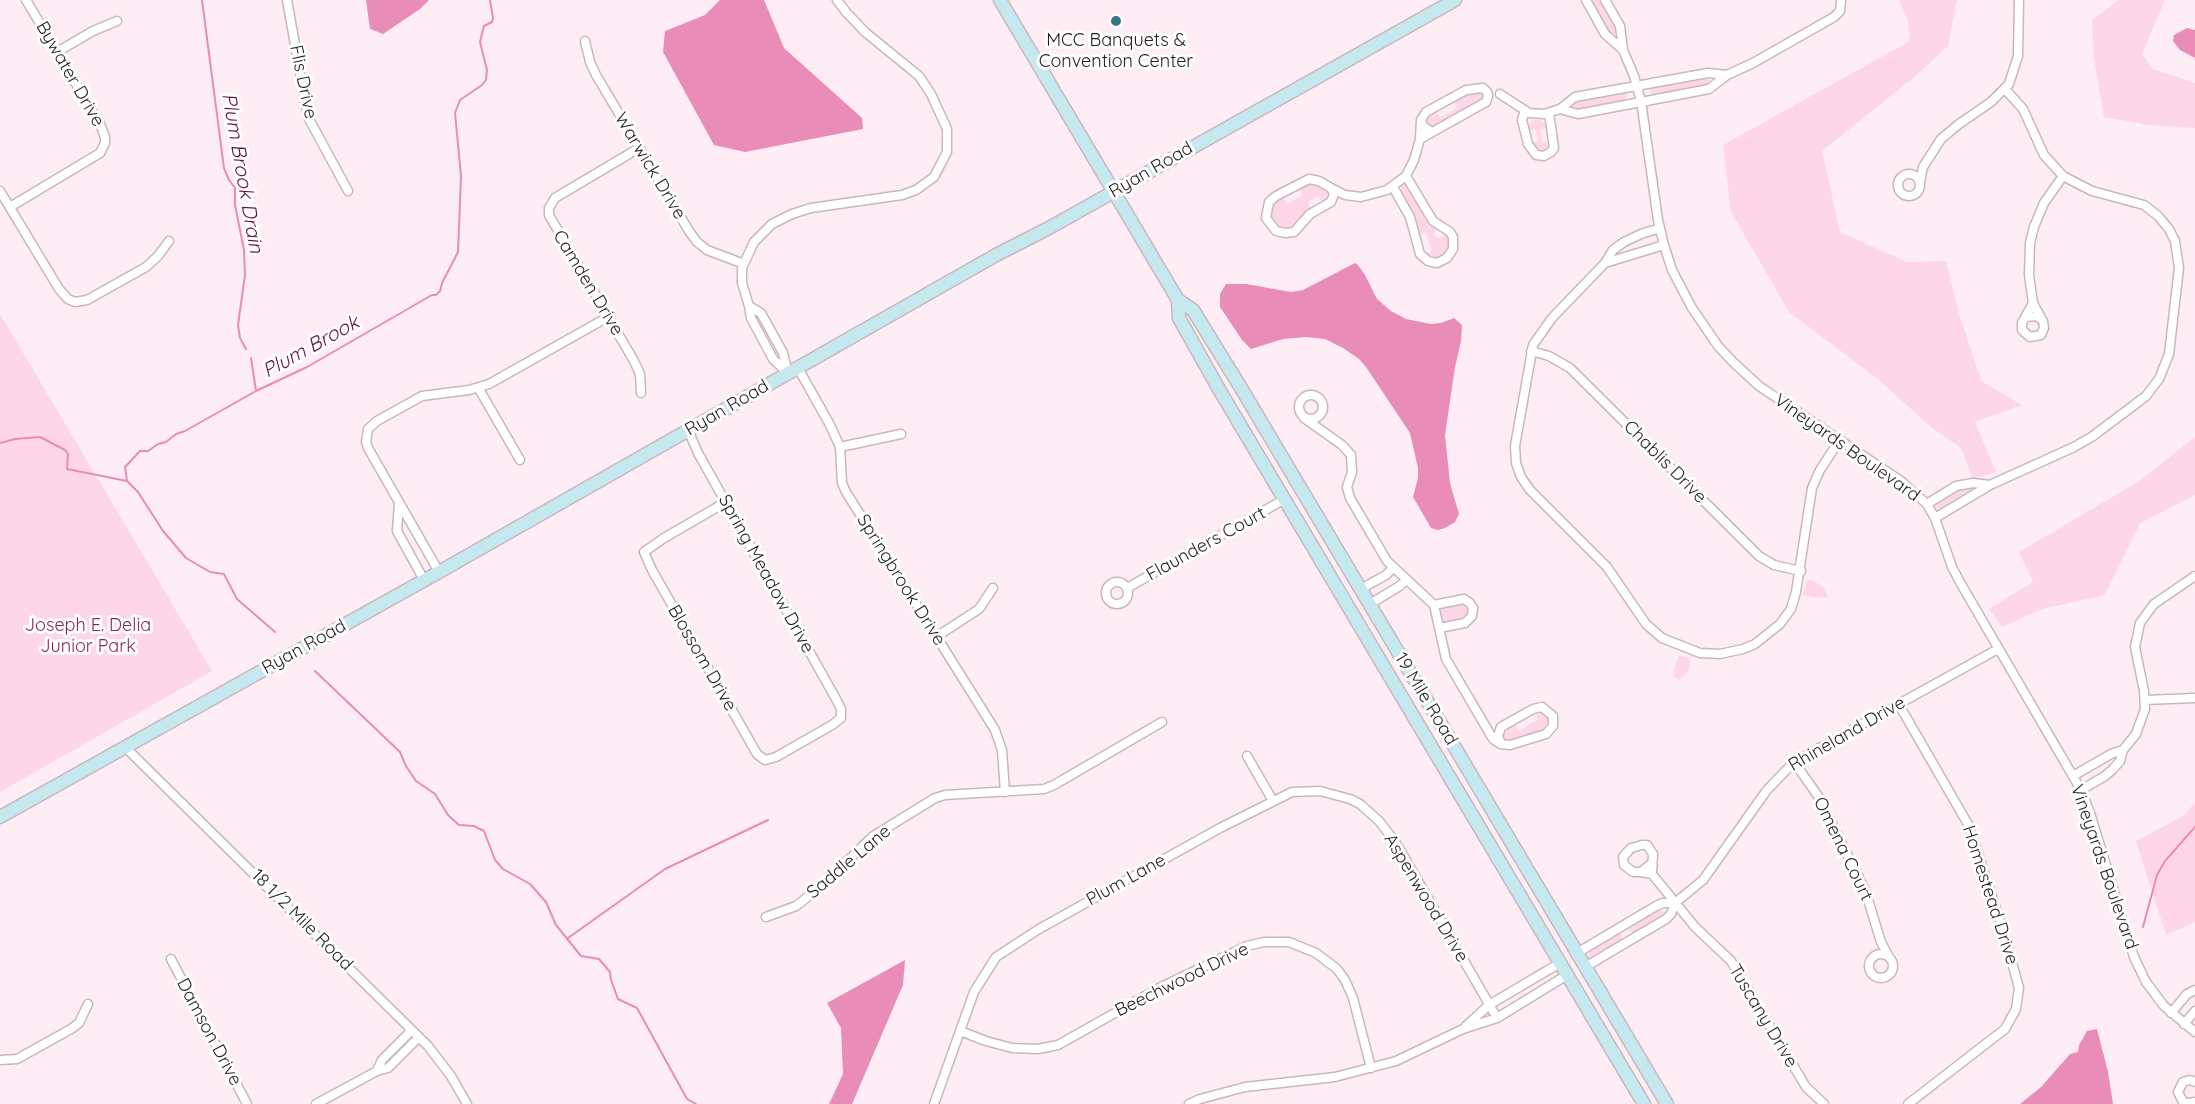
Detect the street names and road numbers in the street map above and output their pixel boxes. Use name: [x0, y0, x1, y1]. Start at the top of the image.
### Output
street label: Bywater Drive: [31, 18, 109, 130]
street label: Flis Drive: [285, 43, 321, 121]
street label: Warwick Drive: [610, 109, 690, 223]
street label: Ryan Road: [1105, 137, 1197, 203]
street label: Camden Drive: [548, 227, 628, 339]
street label: Ryan Road: [681, 375, 773, 441]
street label: Vineyards Boulevard: [1770, 390, 1924, 506]
street label: Chablis Drive: [1619, 416, 1711, 508]
street label: Spring Meadow Drive: [713, 491, 819, 657]
street label: Flaunders Court: [1143, 502, 1269, 586]
street label: Springbrook Drive: [852, 510, 950, 650]
street label: Blossom Drive: [663, 601, 741, 715]
street label: Ryan Road: [258, 615, 350, 679]
street label: 19 Mile Road: [1390, 649, 1462, 749]
street label: Rhineland Drive: [1785, 692, 1909, 776]
street label: Vineyards Boulevard: [2066, 782, 2142, 952]
street label: Omena Court: [1809, 794, 1877, 904]
street label: Saddle Lane: [803, 821, 895, 903]
street label: Homestead Drive: [1957, 823, 2023, 967]
street label: Aspenwood Drive: [1379, 830, 1473, 966]
street label: Plum Lane: [1083, 849, 1169, 911]
street label: 18 1/2 Mile Road: [247, 865, 357, 975]
street label: Beechwood Drive: [1112, 938, 1252, 1022]
street label: Tuscany Drive: [1724, 961, 1802, 1071]
street label: Damson Drive: [172, 975, 246, 1089]

